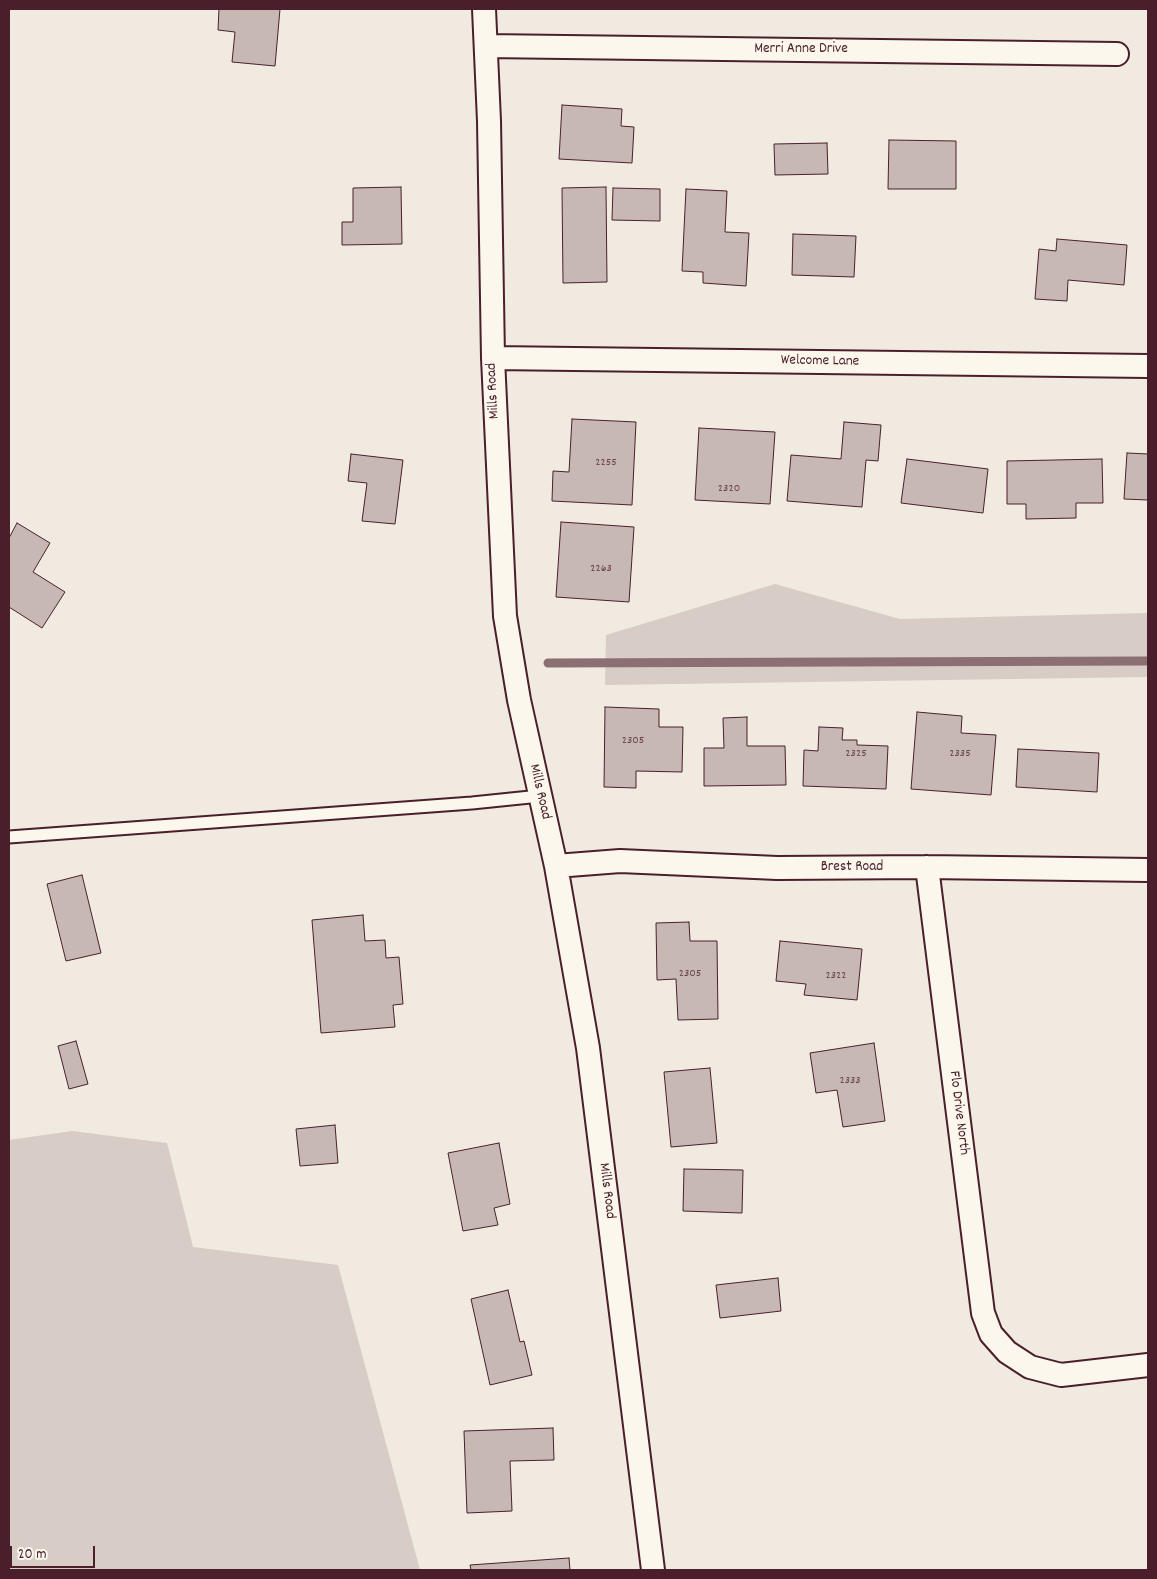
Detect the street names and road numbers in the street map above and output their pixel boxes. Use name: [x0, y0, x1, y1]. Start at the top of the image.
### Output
street label: Merri Anne Drive: [754, 41, 848, 59]
street label: Welcome Lane: [781, 352, 859, 372]
street label: Mills Road: [484, 362, 504, 420]
street label: Mills Road: [524, 762, 554, 822]
street label: Brest Road: [821, 859, 883, 877]
street label: Flo Drive North: [944, 1070, 972, 1156]
street label: Mills Road: [594, 1162, 618, 1220]

